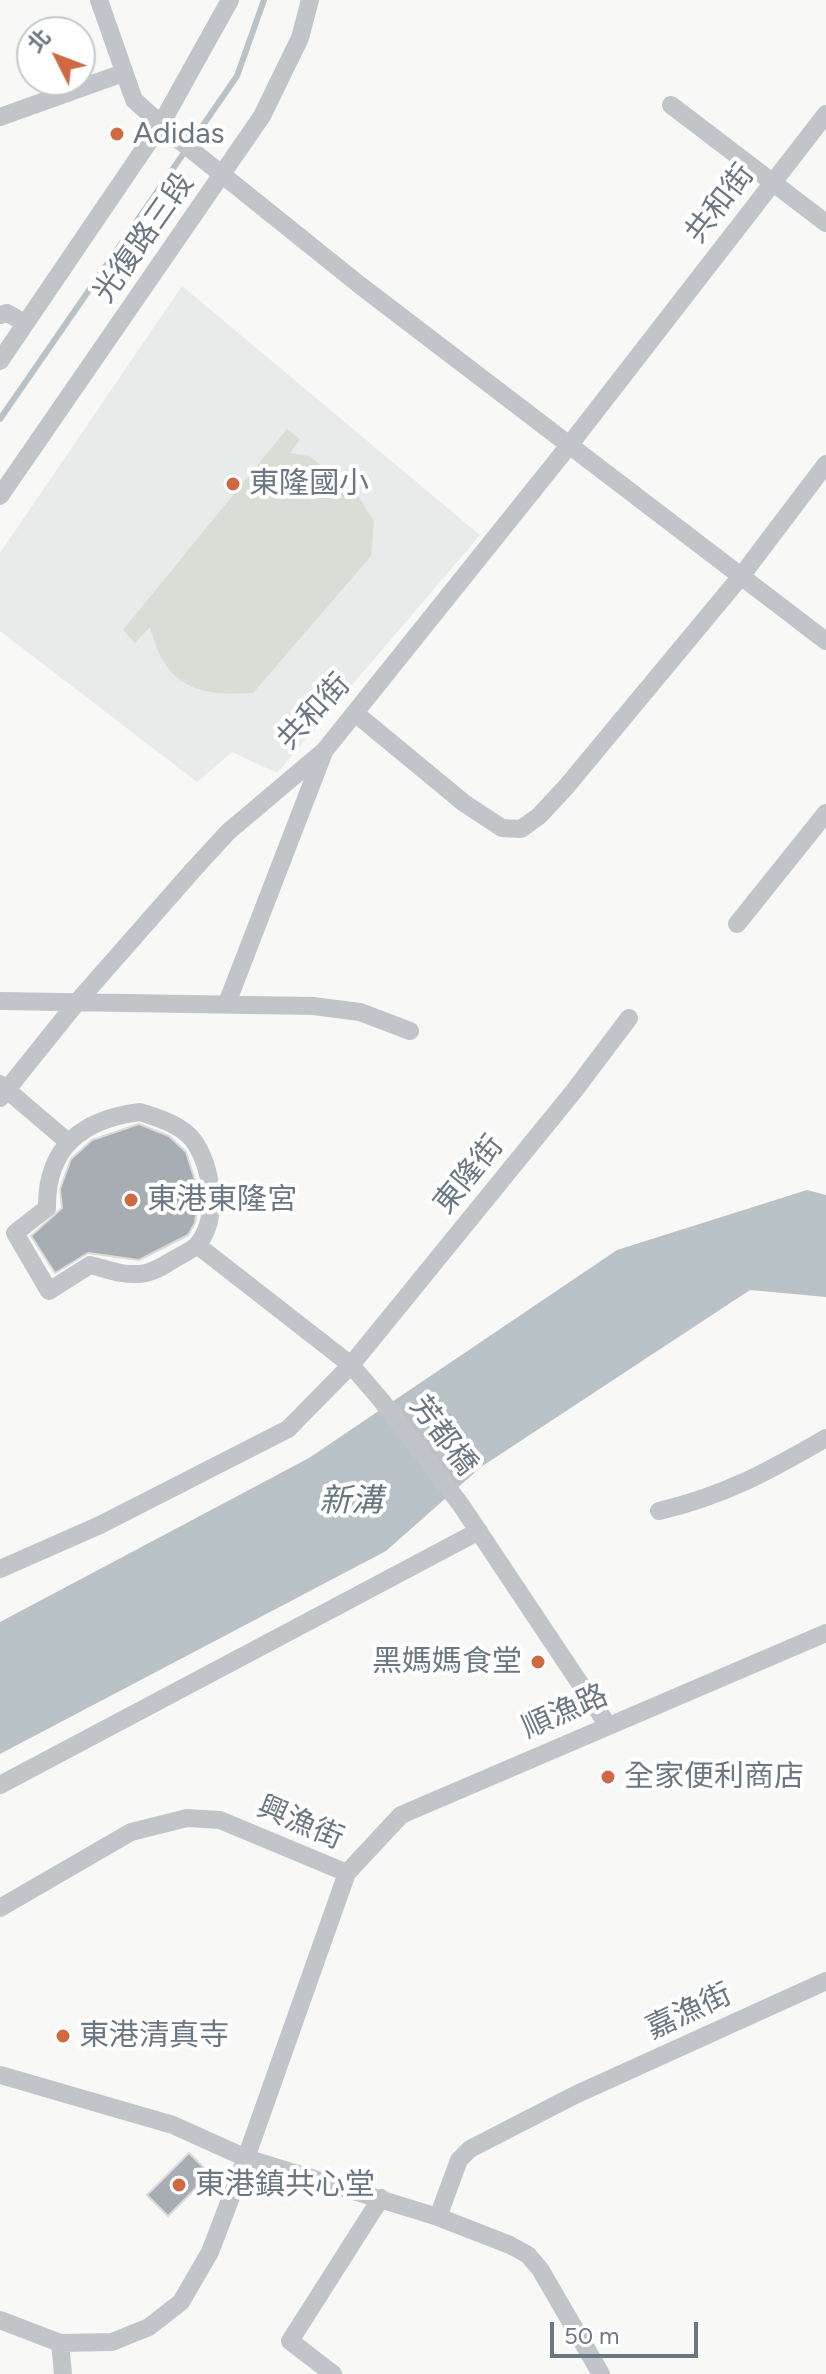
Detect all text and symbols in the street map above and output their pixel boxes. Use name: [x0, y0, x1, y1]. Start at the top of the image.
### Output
north arrow: [16, 16, 96, 96]
text: 北: [22, 24, 57, 58]
place label: Adidas: [133, 116, 225, 152]
marker: Adidas: [108, 125, 126, 143]
street label: 共和街: [678, 157, 762, 251]
street label: 光復路三段: [86, 166, 202, 310]
place label: 東隆國小: [249, 466, 369, 502]
marker: 東隆國小: [224, 475, 242, 493]
street label: 共和街: [270, 667, 358, 757]
street label: 東隆街: [427, 1129, 511, 1221]
place label: 東港東隆宮: [147, 1182, 297, 1218]
marker: 東港東隆宮: [122, 1191, 140, 1209]
street label: 芳都橋: [402, 1389, 484, 1483]
water label: 新溝: [319, 1483, 383, 1521]
place label: 黑媽媽食堂: [372, 1644, 522, 1680]
marker: 黑媽媽食堂: [529, 1653, 547, 1671]
street label: 順漁路: [517, 1677, 613, 1747]
place label: 全家便利商店: [624, 1759, 804, 1795]
marker: 全家便利商店: [599, 1768, 617, 1786]
street label: 興漁街: [252, 1789, 348, 1857]
street label: 嘉漁街: [641, 1977, 737, 2047]
place label: 東港清真寺: [79, 2018, 229, 2054]
marker: 東港清真寺: [54, 2027, 72, 2045]
place label: 東港鎮共心堂: [195, 2167, 375, 2203]
marker: 東港鎮共心堂: [170, 2176, 188, 2194]
scale bar: [554, 2306, 702, 2356]
text: 50 m: [564, 2321, 620, 2350]

